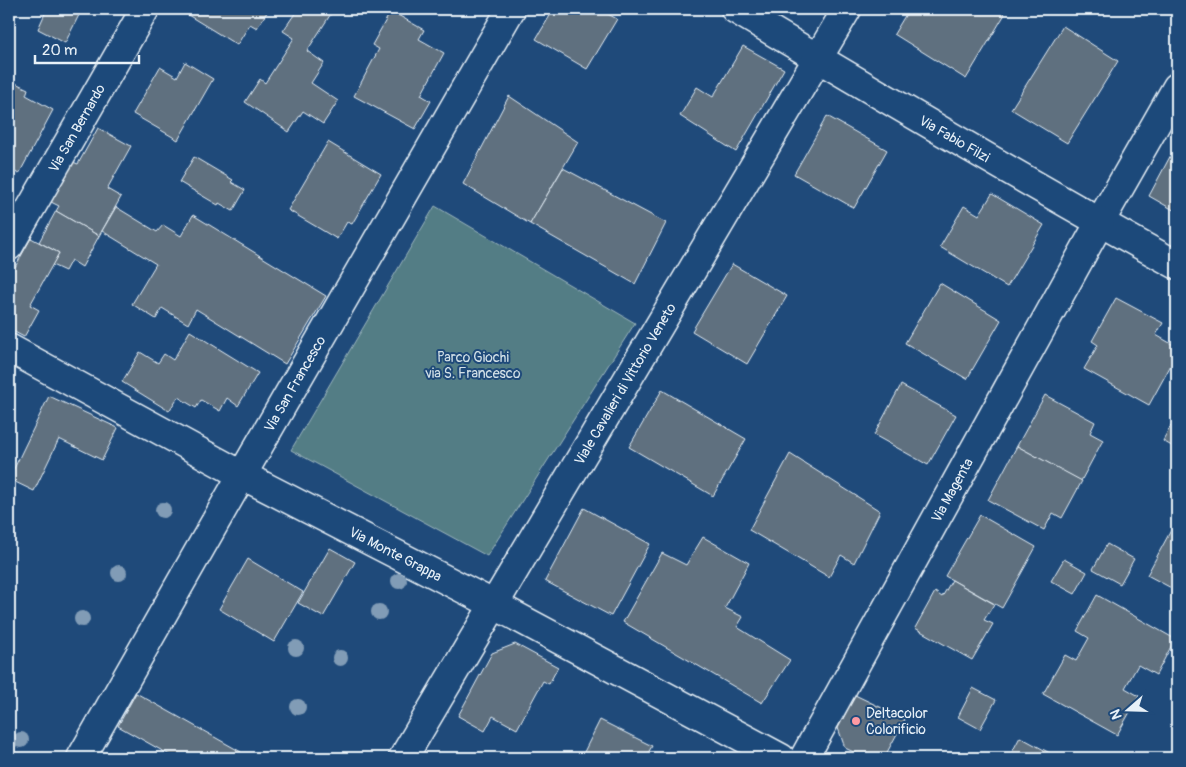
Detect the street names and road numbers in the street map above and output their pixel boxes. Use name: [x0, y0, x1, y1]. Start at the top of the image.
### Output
street label: Via San Bernardo: [45, 81, 109, 175]
street label: Via Fabio Filzi: [916, 112, 993, 166]
street label: Viale Cavalieri di Vittorio Veneto: [570, 299, 680, 468]
street label: Via San Francesco: [260, 332, 329, 435]
street label: Via Magenta: [927, 455, 976, 525]
street label: Via Monte Grappa: [346, 523, 445, 585]

